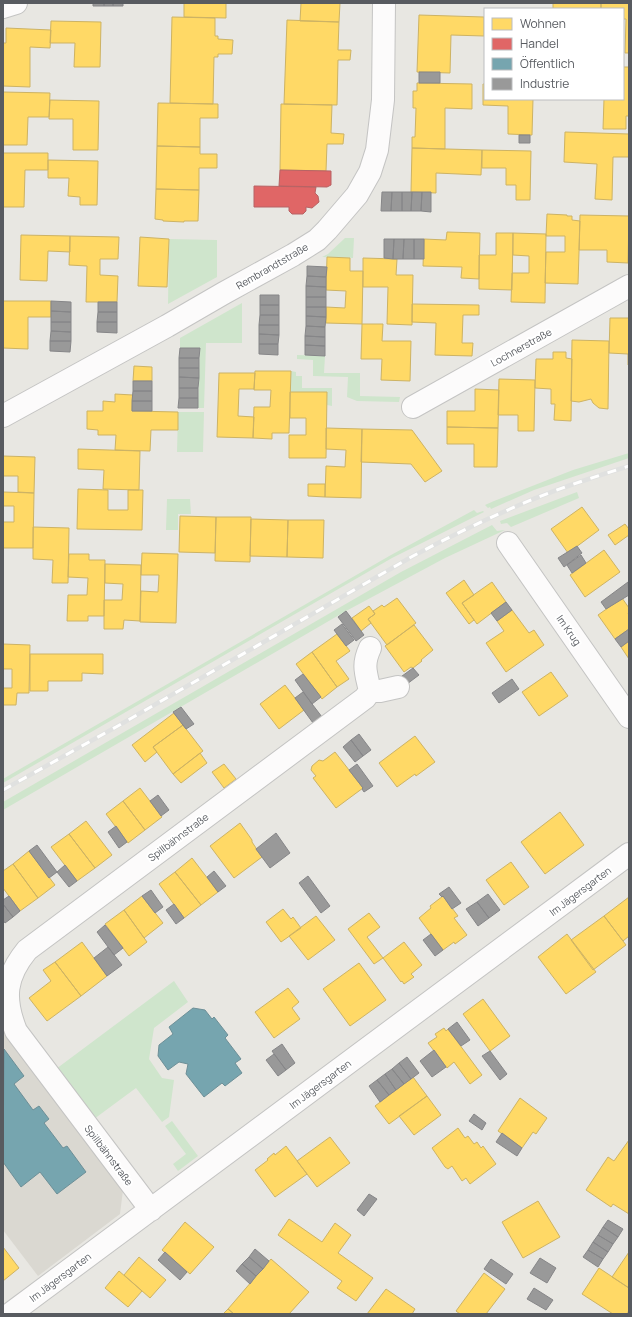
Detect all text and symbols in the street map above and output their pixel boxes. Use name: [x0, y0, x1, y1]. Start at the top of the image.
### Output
legend: [484, 8, 624, 100]
text: Wohnen: [520, 15, 566, 32]
text: Handel: [520, 35, 559, 52]
text: Öffentlich: [520, 55, 575, 72]
text: Industrie: [520, 75, 569, 92]
street label: Rembrandtstraße: [233, 240, 311, 292]
street label: Lochnerstraße: [488, 324, 554, 370]
street label: Im Krug: [553, 612, 585, 648]
street label: Spillbähnstraße: [145, 810, 211, 864]
street label: Im Jägersgarten: [546, 863, 614, 919]
street label: Im Jägersgarten: [286, 1056, 354, 1112]
street label: Spillbähnstraße: [82, 1122, 136, 1188]
street label: Im Jägersgarten: [26, 1249, 94, 1305]

